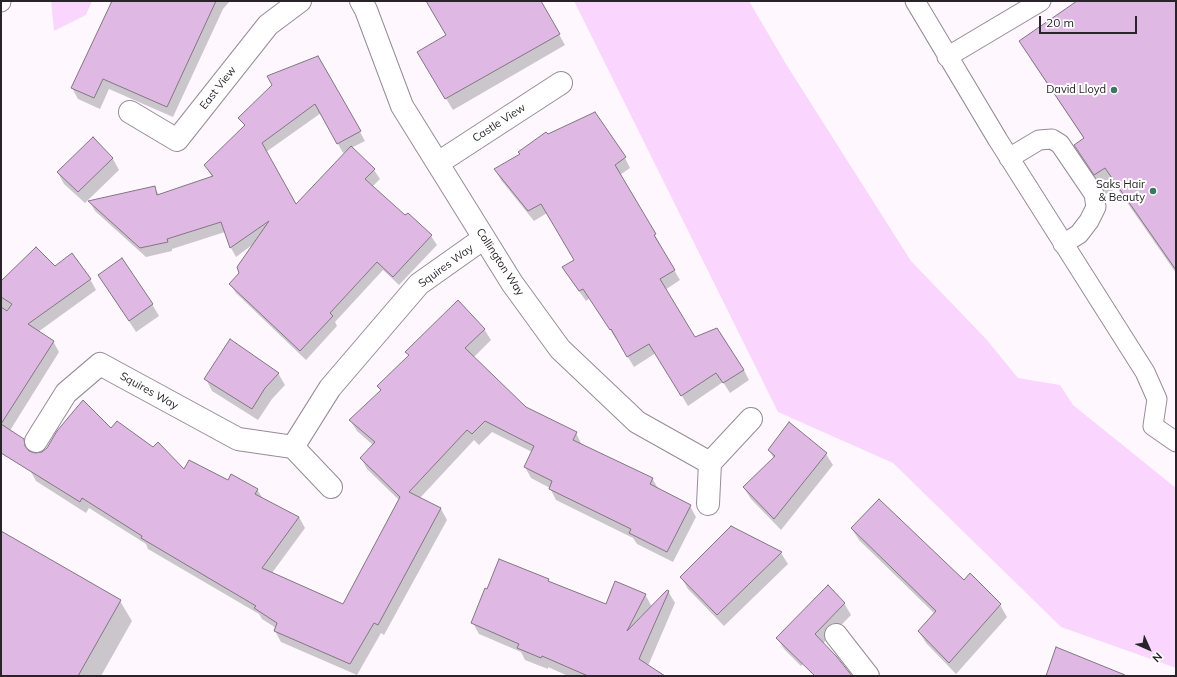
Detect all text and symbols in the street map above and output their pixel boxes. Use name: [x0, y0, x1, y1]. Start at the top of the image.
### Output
scale bar: [1041, 8, 1139, 34]
text: 20 m: [1046, 15, 1074, 30]
street label: East View: [197, 64, 239, 112]
place label: David Lloyd: [1046, 83, 1106, 97]
marker: David Lloyd: [1109, 85, 1119, 95]
street label: Castle View: [470, 101, 528, 145]
place label: Saks Hair & Beauty: [1096, 178, 1145, 204]
marker: Saks Hair & Beauty: [1148, 186, 1158, 196]
street label: Collington Way: [473, 226, 527, 298]
street label: Squires Way: [416, 242, 476, 290]
street label: Squires Way: [118, 370, 180, 412]
north arrow: [1129, 629, 1169, 669]
text: N: [1150, 650, 1165, 665]

